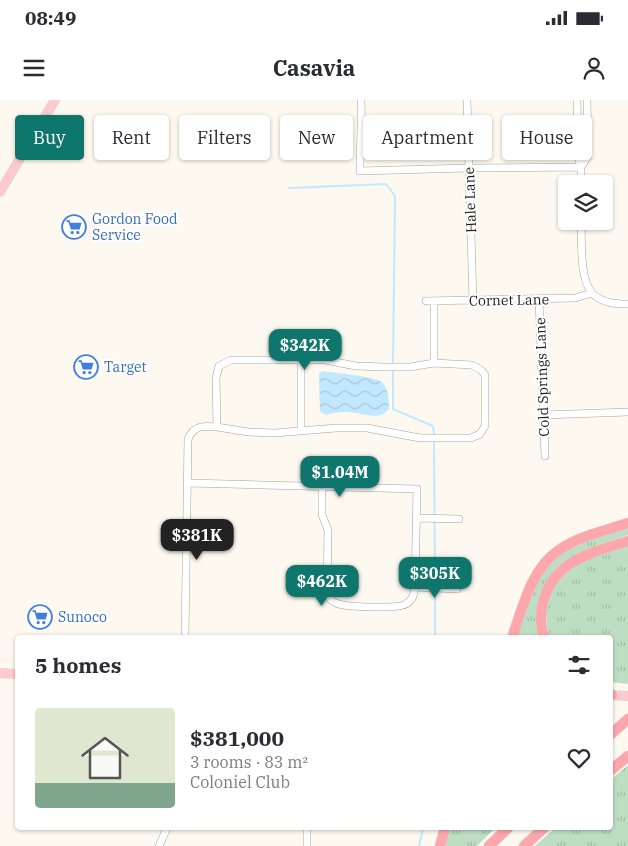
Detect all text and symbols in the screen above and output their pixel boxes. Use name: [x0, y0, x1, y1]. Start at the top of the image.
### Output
text: 08:49: [25, 6, 76, 30]
text: Casavia: [273, 53, 355, 82]
icon: menu: [20, 54, 48, 82]
icon: person: [580, 54, 608, 82]
chip: Buy: [15, 115, 84, 160]
chip: Rent: [94, 115, 169, 160]
chip: Filters: [179, 115, 270, 160]
chip: New: [280, 115, 353, 160]
chip: Apartment: [363, 115, 492, 160]
chip: House: [502, 115, 592, 160]
street label: Hale Lane: [460, 167, 480, 233]
map controls: [558, 175, 613, 230]
button: layers: [558, 175, 613, 230]
place label: Gordon Food Service: [92, 210, 178, 244]
supermarket icon: Gordon Food Service: [61, 214, 87, 240]
street label: Cornet Lane: [469, 290, 549, 310]
street label: Cold Springs Lane: [531, 317, 553, 437]
pin: $342K: [270, 328, 340, 371]
text: $342K: [280, 335, 330, 355]
supermarket icon: Target: [73, 354, 99, 380]
place label: Target: [104, 358, 146, 376]
pin: $1.04M: [299, 456, 381, 498]
text: $1.04M: [311, 462, 369, 482]
pin: $381K: [162, 518, 232, 561]
text: $381K: [172, 525, 222, 545]
pin: $305K: [400, 556, 470, 599]
text: $305K: [410, 563, 460, 583]
pin: $462K: [287, 564, 357, 607]
text: $462K: [297, 571, 347, 591]
supermarket icon: Sunoco: [27, 604, 53, 630]
place label: Sunoco: [58, 608, 107, 626]
text: 5 homes: [35, 651, 121, 679]
icon: filters: [565, 651, 593, 679]
text: $381,000: [190, 724, 284, 752]
icon: home: [75, 728, 135, 788]
icon: heart: [565, 744, 593, 772]
text: 3 rooms · 83 m²: [190, 752, 308, 772]
text: Coloniel Club: [190, 772, 290, 792]

